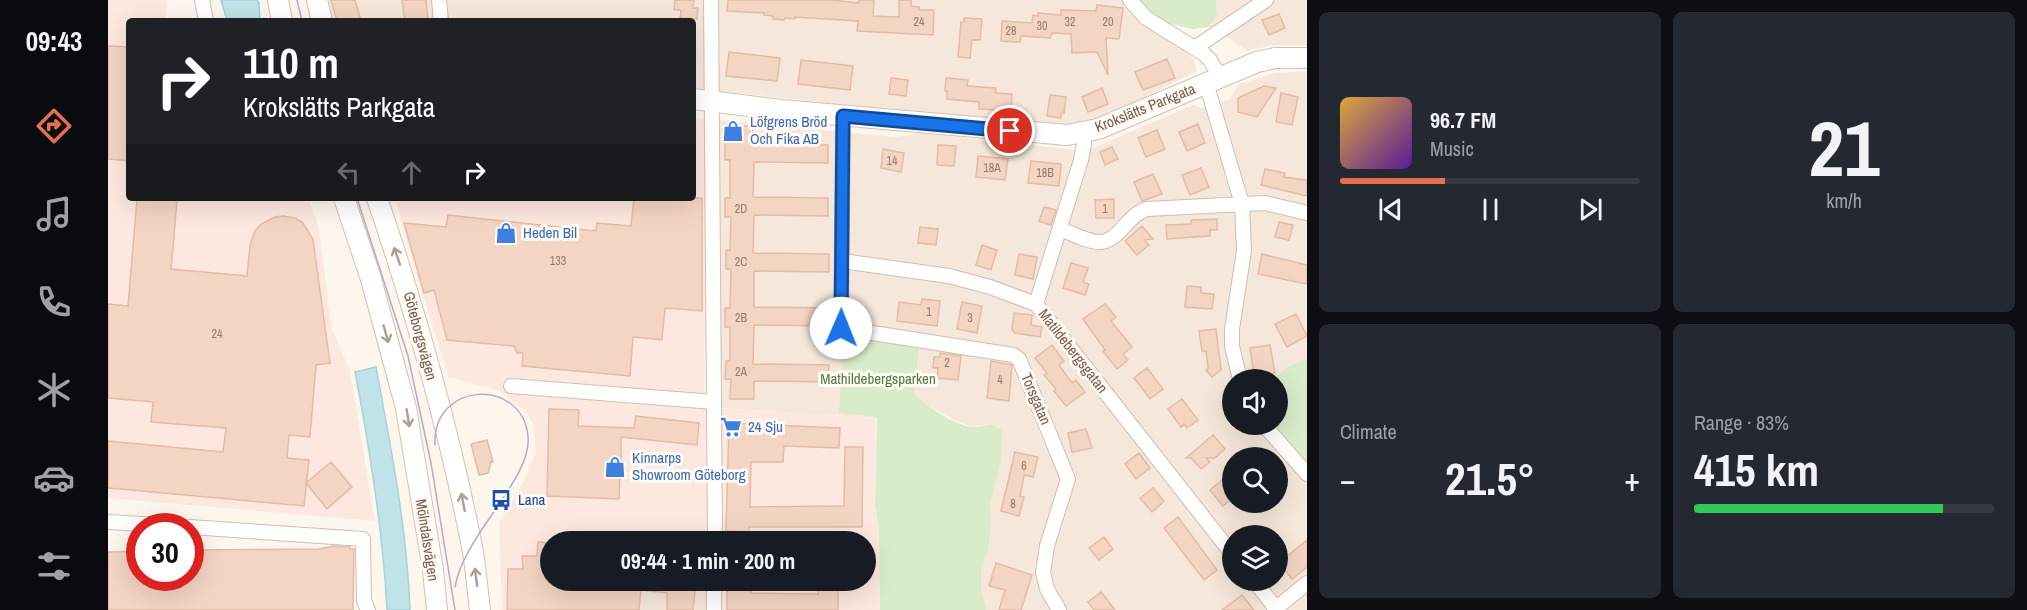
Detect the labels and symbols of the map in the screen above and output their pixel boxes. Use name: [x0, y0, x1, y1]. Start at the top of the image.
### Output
house number: 24: [914, 14, 925, 30]
house number: 32: [1065, 14, 1075, 30]
house number: 20: [1103, 14, 1113, 30]
house number: 30: [1037, 18, 1047, 34]
house number: 28: [1006, 23, 1016, 39]
street label: Krokslätts Parkgata: [1091, 78, 1198, 137]
pin: [984, 105, 1035, 156]
place label: Löfgrens Bröd Och Fika AB: [750, 111, 827, 149]
shop icon: Löfgrens Bröd Och Fika AB: [721, 119, 745, 143]
house number: 14: [887, 153, 898, 169]
house number: 18A: [983, 160, 1001, 176]
house number: 18B: [1036, 165, 1054, 181]
house number: 2D: [735, 201, 747, 217]
house number: 1: [1102, 201, 1108, 217]
shop icon: Heden Bil: [494, 221, 518, 245]
place label: Heden Bil: [523, 222, 577, 243]
one-way arrow: [390, 247, 401, 266]
house number: 133: [550, 253, 566, 269]
house number: 2C: [735, 254, 747, 270]
street label: Göteborgsvägen: [399, 289, 442, 383]
position arrow: [809, 296, 873, 360]
house number: 1: [926, 304, 932, 320]
street label: Matildebergsgatan: [1034, 304, 1113, 397]
house number: 2B: [735, 310, 747, 326]
house number: 3: [967, 310, 973, 326]
one-way arrow: [381, 324, 392, 343]
house number: 24: [212, 326, 223, 342]
house number: 2: [944, 355, 950, 371]
house number: 2A: [735, 364, 747, 380]
park label: Mathildebergsparken: [820, 368, 936, 389]
street label: Torsgatan: [1016, 370, 1057, 428]
house number: 4: [997, 372, 1003, 388]
one-way arrow: [403, 408, 414, 427]
supermarket icon: 24 Sju: [719, 415, 743, 439]
place label: 24 Sju: [748, 416, 783, 437]
place label: Kinnarps Showroom Göteborg: [632, 447, 746, 485]
shop icon: Kinnarps Showroom Göteborg: [603, 455, 627, 479]
house number: 6: [1021, 458, 1027, 474]
bus stop icon: Lana: [489, 488, 513, 512]
place label: Lana: [518, 489, 546, 510]
one-way arrow: [457, 493, 468, 513]
house number: 8: [1010, 496, 1016, 512]
street label: Mölndalsvägen: [411, 497, 444, 582]
speed limit sign: 30: [126, 513, 204, 591]
one-way arrow: [470, 567, 481, 587]

